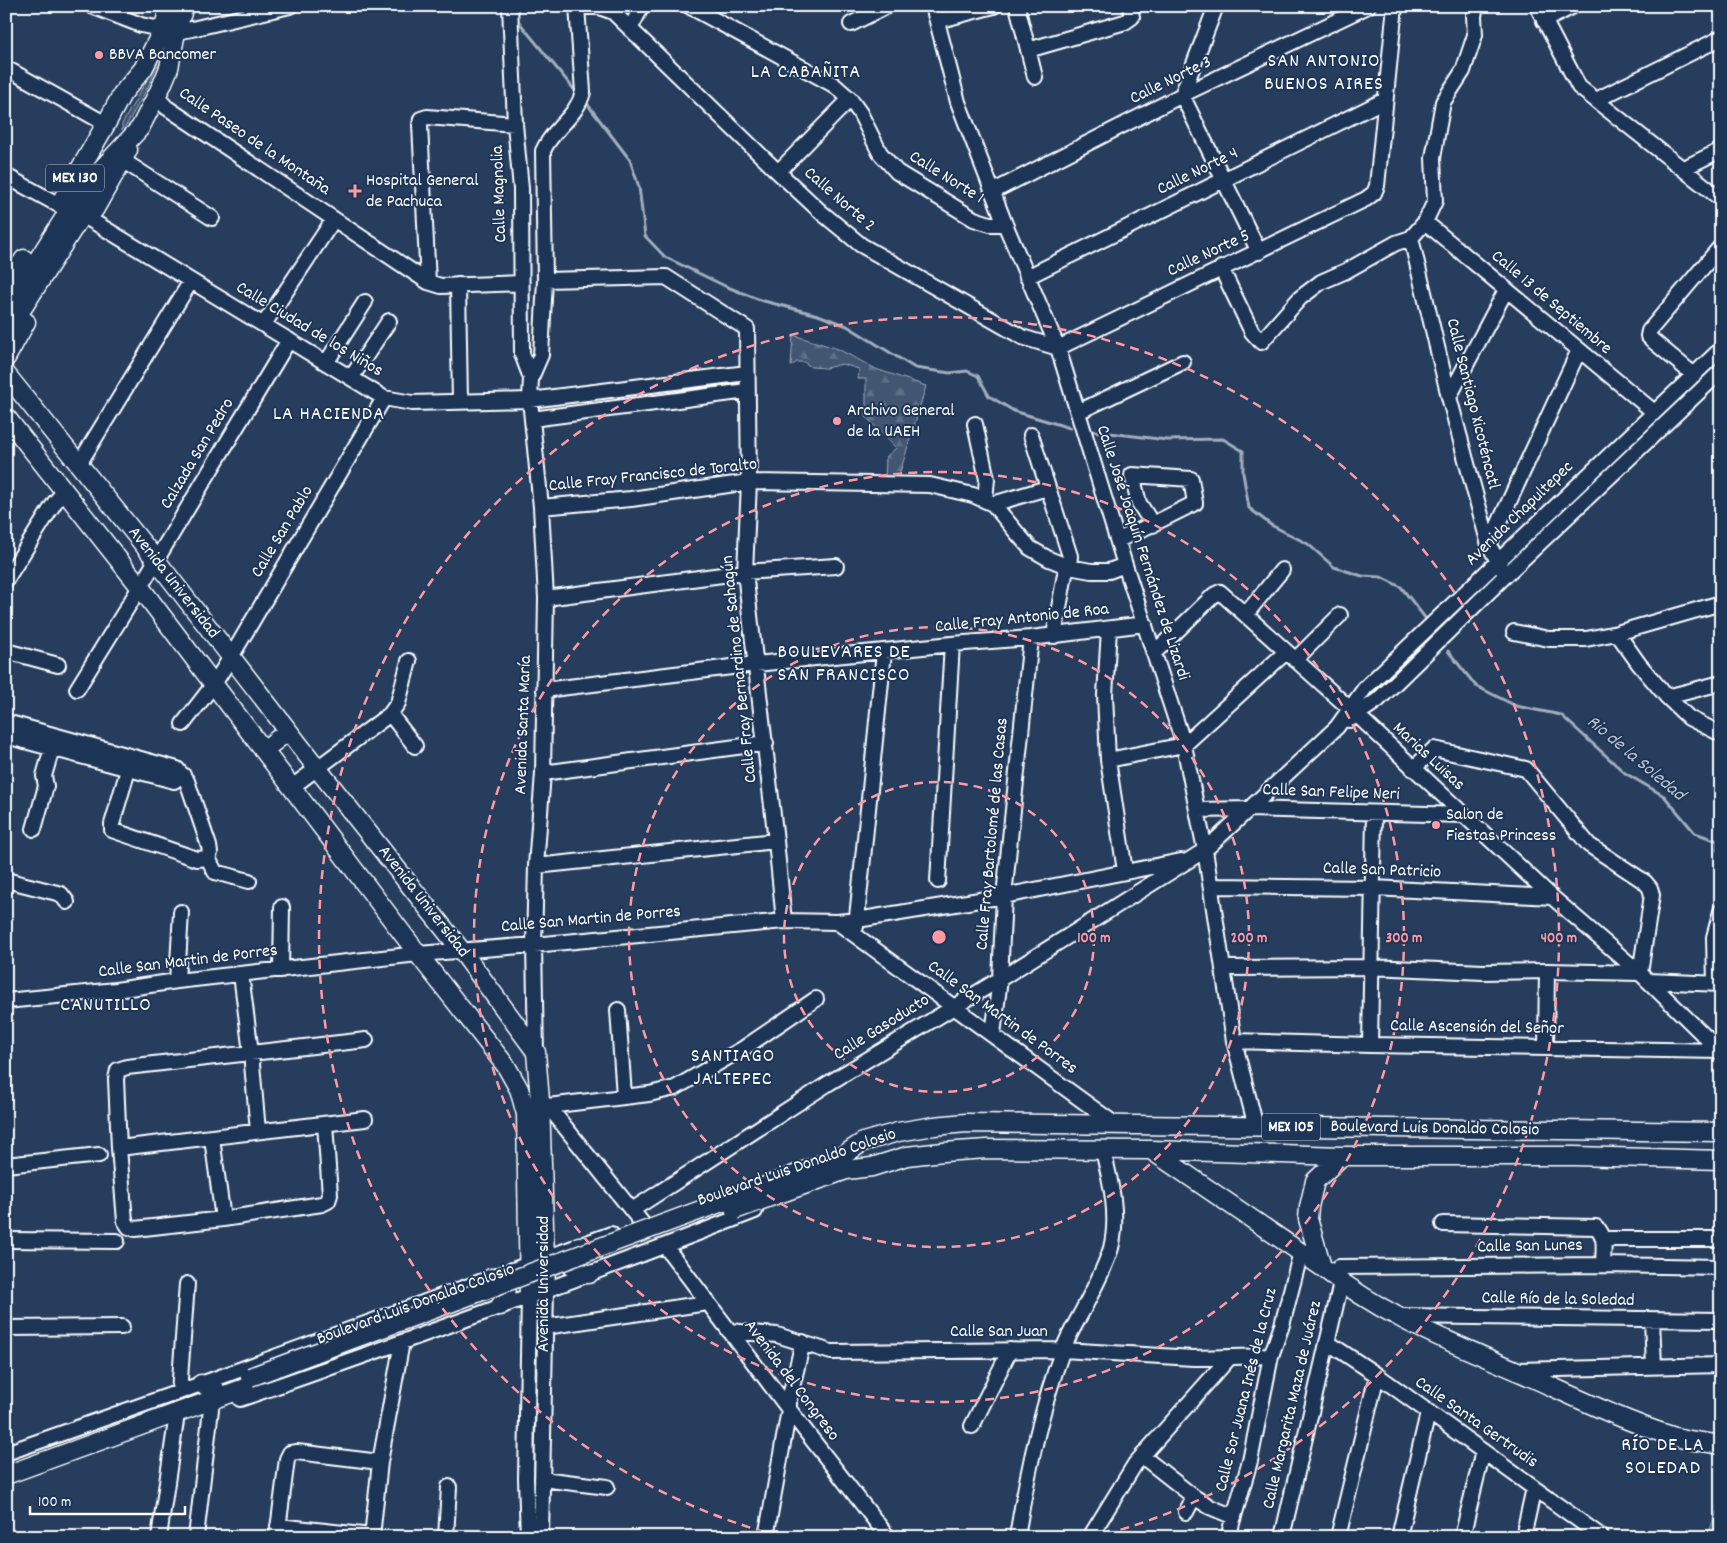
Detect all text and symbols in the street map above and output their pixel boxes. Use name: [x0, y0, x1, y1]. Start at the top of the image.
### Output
place label: BBVA Bancomer: [109, 43, 216, 68]
district label: SAN ANTONIO BUENOS AIRES: [1264, 48, 1384, 99]
marker: BBVA Bancomer: [93, 49, 105, 61]
street label: Calle Norte 3: [1126, 50, 1216, 112]
district label: LA CABAÑITA: [751, 59, 861, 87]
street label: Calle Paseo de la Montaña: [173, 82, 335, 203]
street label: Calle Norte 4: [1153, 142, 1243, 202]
street label: Calle Magnolia: [486, 144, 514, 243]
street label: Calle Norte 1: [904, 145, 988, 211]
street label: Calle Norte 2: [798, 162, 880, 238]
road number: MEX 130: [46, 164, 104, 192]
place label: Hospital General de Pachuca: [366, 169, 479, 215]
marker: Hospital General de Pachuca: [348, 184, 362, 198]
street label: Calle Norte 5: [1164, 224, 1254, 284]
street label: Calle 13 de Septiembre: [1485, 245, 1617, 361]
street label: Calle Ciudad de los Niños: [231, 276, 387, 384]
street label: Calle Santiago Xicoténcatl: [1439, 316, 1505, 493]
street label: Calzada San Pedro: [155, 394, 241, 514]
place label: Archivo General de la UAEH: [847, 399, 955, 445]
district label: LA HACIENDA: [273, 401, 385, 429]
marker: Archivo General de la UAEH: [831, 415, 843, 427]
street label: Calle José Joaquín Fernández de Lizardi: [1089, 422, 1195, 684]
street label: Calle Fray Francisco de Toralto: [547, 453, 759, 499]
street label: Avenida Chapultepec: [1460, 456, 1580, 572]
street label: Calle San Pablo: [246, 481, 320, 583]
street label: Avenida Universidad: [121, 522, 225, 644]
street label: Calle Fray Bernardino de Sahagún: [716, 554, 764, 784]
street label: Calle Fray Antonio de Roa: [934, 597, 1111, 641]
district label: BOULEVARES DE SAN FRANCISCO: [777, 639, 911, 690]
street label: Avenida Santa María: [509, 654, 539, 795]
water label: Rio de la Soledad: [1580, 710, 1692, 810]
street label: Calle Fray Bartolomé de las Casas: [970, 717, 1016, 951]
street label: Marias Luisas: [1386, 717, 1470, 797]
street label: Calle San Felipe Neri: [1262, 778, 1400, 808]
place label: Salon de Fiestas Princess: [1446, 803, 1556, 849]
marker: Salon de Fiestas Princess: [1430, 819, 1442, 831]
street label: Avenida Universidad: [371, 841, 475, 963]
street label: Calle San Patricio: [1322, 856, 1442, 886]
street label: Calle San Martin de Porres: [500, 900, 682, 940]
centre of rings: [930, 928, 948, 946]
text: 100 m: [1077, 928, 1111, 950]
text: 200 m: [1231, 928, 1267, 950]
text: 300 m: [1386, 928, 1422, 950]
text: 400 m: [1541, 928, 1577, 950]
street label: Calle San Martin de Porres: [97, 939, 279, 985]
street label: Calle San Martin de Porres: [922, 955, 1082, 1081]
street label: Calle Gasoducto: [829, 988, 935, 1068]
district label: CANUTILLO: [60, 992, 152, 1020]
street label: Calle Ascensión del Señor: [1390, 1014, 1564, 1042]
district label: SANTIAGO JALTEPEC: [691, 1043, 775, 1094]
road number: MEX 105: [1262, 1114, 1320, 1140]
street label: Boulevard Luis Donaldo Colosio: [1330, 1115, 1540, 1143]
street label: Boulevard Luis Donaldo Colosio: [694, 1122, 900, 1214]
street label: Avenida Universidad: [532, 1216, 557, 1352]
street label: Calle San Lunes: [1477, 1234, 1583, 1260]
street label: Boulevard Luis Donaldo Colosio: [314, 1258, 518, 1352]
street label: Calle Sor Juana Inés de la Cruz: [1210, 1285, 1284, 1495]
street label: Calle Río de la Soledad: [1481, 1286, 1635, 1314]
street label: Calle Margarita Maza de Juárez: [1257, 1298, 1329, 1511]
street label: Avenida del Congreso: [737, 1315, 845, 1447]
street label: Calle San Juan: [950, 1320, 1048, 1345]
street label: Calle Santa Gertrudis: [1409, 1371, 1543, 1475]
district label: RÍO DE LA SOLEDAD: [1621, 1432, 1705, 1483]
scale bar: [30, 1483, 185, 1515]
text: 100 m: [38, 1492, 71, 1514]

